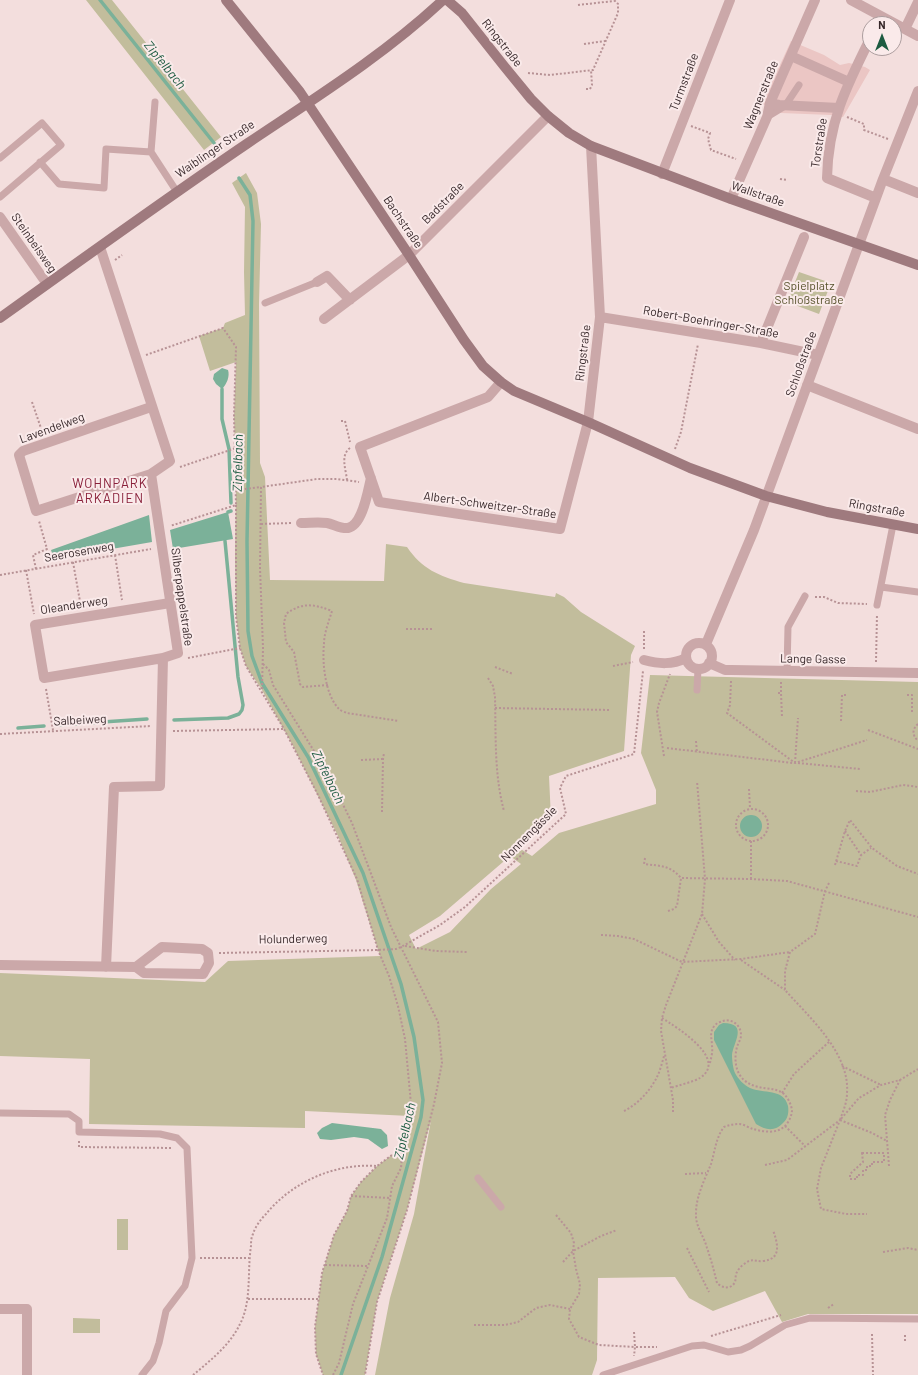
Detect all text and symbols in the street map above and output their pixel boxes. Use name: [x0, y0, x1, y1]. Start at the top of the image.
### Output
street label: Ringstraße: [479, 16, 525, 70]
north arrow: [862, 16, 902, 56]
text: N: [878, 18, 886, 31]
water label: Zipfelbach: [141, 38, 189, 92]
street label: Turmstraße: [666, 51, 702, 113]
street label: Wagnerstraße: [741, 58, 781, 132]
street label: Waiblinger Straße: [173, 117, 257, 181]
street label: Torstraße: [808, 117, 830, 169]
street label: Wallstraße: [730, 178, 786, 210]
street label: Badstraße: [419, 179, 467, 227]
street label: Bachstraße: [380, 193, 426, 251]
street label: Steinbeisweg: [8, 210, 60, 276]
park label: Spielplatz Schloßstraße: [774, 279, 844, 307]
street label: Robert-Boehringer-Straße: [642, 303, 780, 341]
street label: Ringstraße: [572, 324, 594, 382]
street label: Schloßstraße: [782, 329, 820, 399]
street label: Lavendelweg: [18, 410, 86, 446]
water label: Zipfelbach: [230, 434, 246, 492]
district label: WOHNPARK ARKADIEN: [72, 476, 148, 507]
street label: Albert-Schweitzer-Straße: [423, 489, 557, 521]
street label: Ringstraße: [848, 496, 906, 520]
street label: Seerosenweg: [43, 539, 115, 565]
street label: Silberpappelstraße: [168, 547, 196, 647]
street label: Oleanderweg: [39, 593, 109, 617]
street label: Lange Gasse: [780, 651, 846, 667]
street label: Salbeiweg: [53, 711, 107, 729]
water label: Zipfelbach: [308, 748, 348, 806]
street label: Nonnengässle: [498, 803, 560, 865]
street label: Holunderweg: [258, 931, 328, 947]
water label: Zipfelbach: [391, 1101, 419, 1161]

